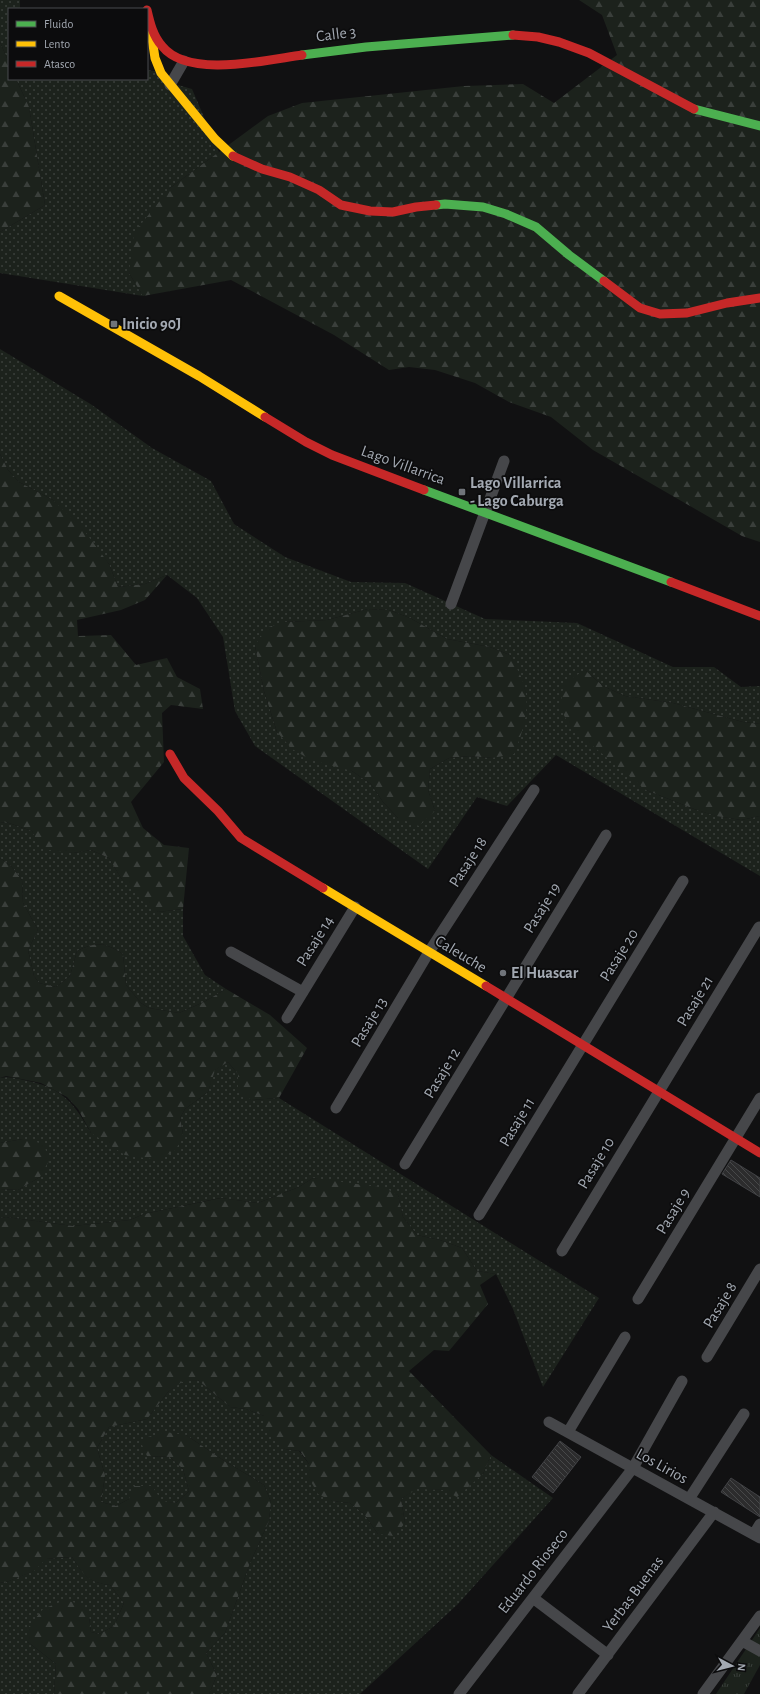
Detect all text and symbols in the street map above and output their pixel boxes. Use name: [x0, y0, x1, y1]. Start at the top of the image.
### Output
legend: [8, 8, 148, 80]
text: Fluido: [44, 18, 73, 30]
street label: Calle 3: [315, 24, 357, 44]
text: Lento: [44, 38, 70, 50]
text: Atasco: [44, 58, 75, 70]
place label: Inicio 90J: [122, 316, 181, 332]
marker: Inicio 90J: [109, 319, 119, 329]
street label: Lago Villarrica: [359, 442, 447, 488]
place label: Lago Villarrica - Lago Caburga: [470, 475, 564, 509]
marker: Lago Villarrica - Lago Caburga: [457, 487, 467, 497]
street label: Pasaje 18: [446, 834, 491, 890]
street label: Pasaje 19: [520, 880, 564, 936]
street label: Pasaje 14: [293, 913, 338, 970]
street label: Pasaje 20: [597, 926, 642, 985]
street label: Caleuche: [432, 932, 490, 976]
place label: El Huascar: [511, 965, 579, 981]
marker: El Huascar: [498, 968, 508, 978]
street label: Pasaje 21: [674, 973, 717, 1029]
street label: Pasaje 13: [348, 994, 391, 1050]
street label: Pasaje 12: [421, 1045, 464, 1101]
street label: Pasaje 11: [496, 1095, 539, 1150]
street label: Pasaje 10: [575, 1135, 618, 1192]
street label: Pasaje 9: [653, 1185, 694, 1237]
street label: Pasaje 8: [700, 1279, 741, 1331]
street label: Los Lirios: [634, 1445, 691, 1487]
street label: Eduardo Rioseco: [495, 1525, 571, 1616]
street label: Yerbas Buenas: [600, 1553, 666, 1635]
north arrow: [712, 1646, 752, 1686]
text: N: [736, 1663, 747, 1672]

